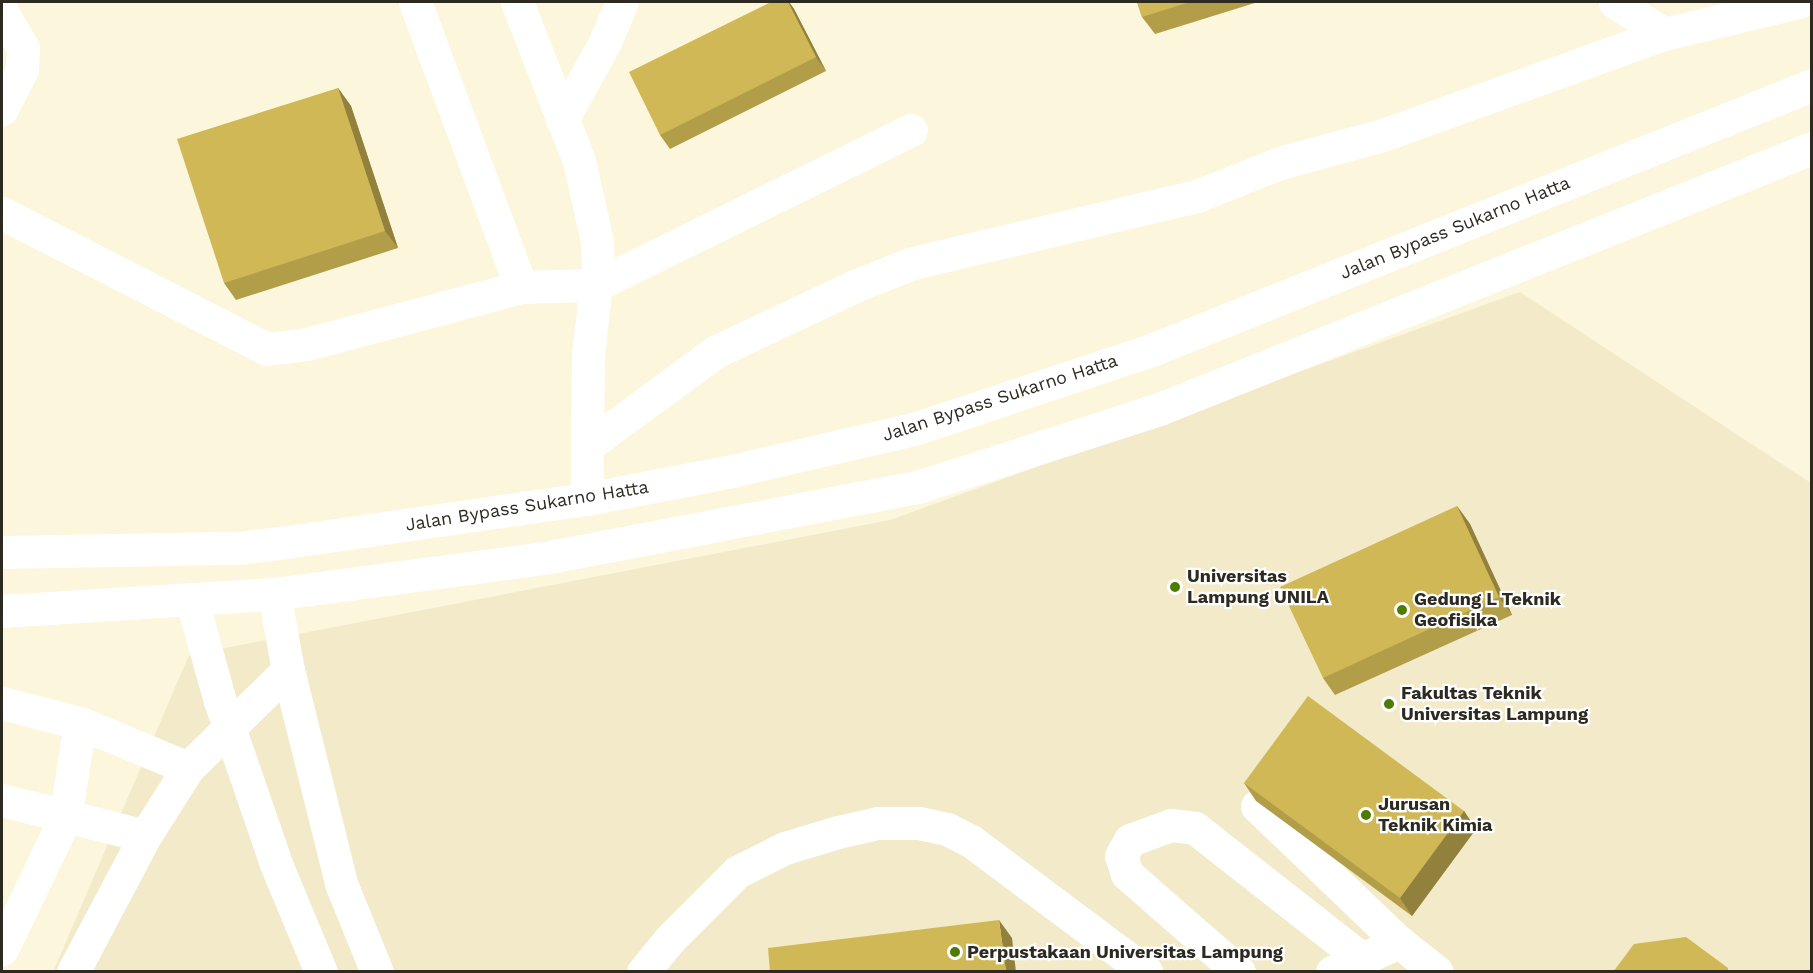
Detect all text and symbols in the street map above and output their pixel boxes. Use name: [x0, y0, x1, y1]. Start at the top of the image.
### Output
street label: Jalan Bypass Sukarno Hatta: [1337, 172, 1573, 284]
street label: Jalan Bypass Sukarno Hatta: [880, 350, 1120, 446]
street label: Jalan Bypass Sukarno Hatta: [404, 476, 650, 536]
place label: Universitas Lampung UNILA: [1187, 566, 1329, 608]
marker: Universitas Lampung UNILA: [1168, 580, 1182, 594]
place label: Gedung L Teknik Geofisika: [1414, 589, 1562, 632]
marker: Gedung L Teknik Geofisika: [1395, 603, 1409, 617]
place label: Fakultas Teknik Universitas Lampung: [1401, 683, 1588, 726]
marker: Fakultas Teknik Universitas Lampung: [1382, 697, 1396, 711]
place label: Jurusan Teknik Kimia: [1378, 794, 1493, 836]
marker: Jurusan Teknik Kimia: [1359, 808, 1373, 822]
place label: Perpustakaan Universitas Lampung: [967, 941, 1283, 963]
marker: Perpustakaan Universitas Lampung: [948, 945, 962, 959]

